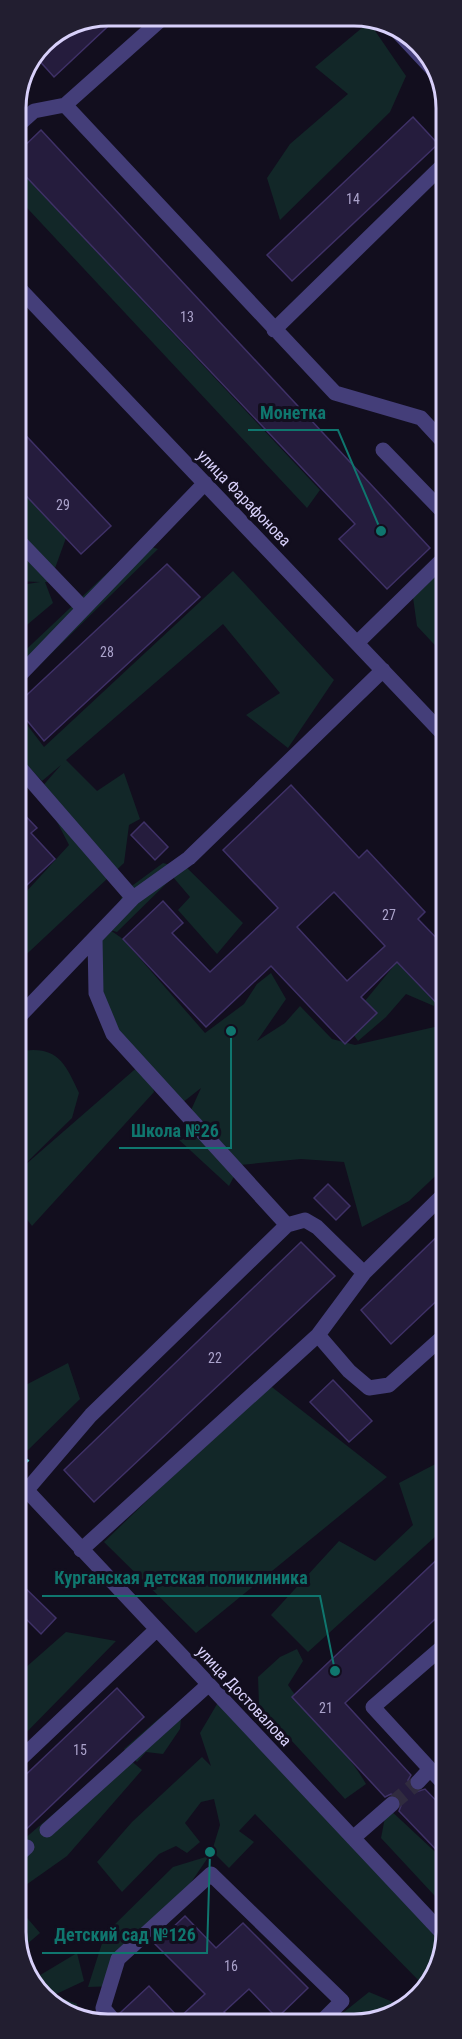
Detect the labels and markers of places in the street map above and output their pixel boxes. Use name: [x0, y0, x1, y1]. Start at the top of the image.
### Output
callout: Монетка: [248, 394, 338, 430]
callout: Школа №26: [119, 1112, 231, 1148]
callout: Курганская детская поликлиника: [42, 1560, 320, 1596]
callout: Детский сад №126: [42, 1917, 207, 1953]

